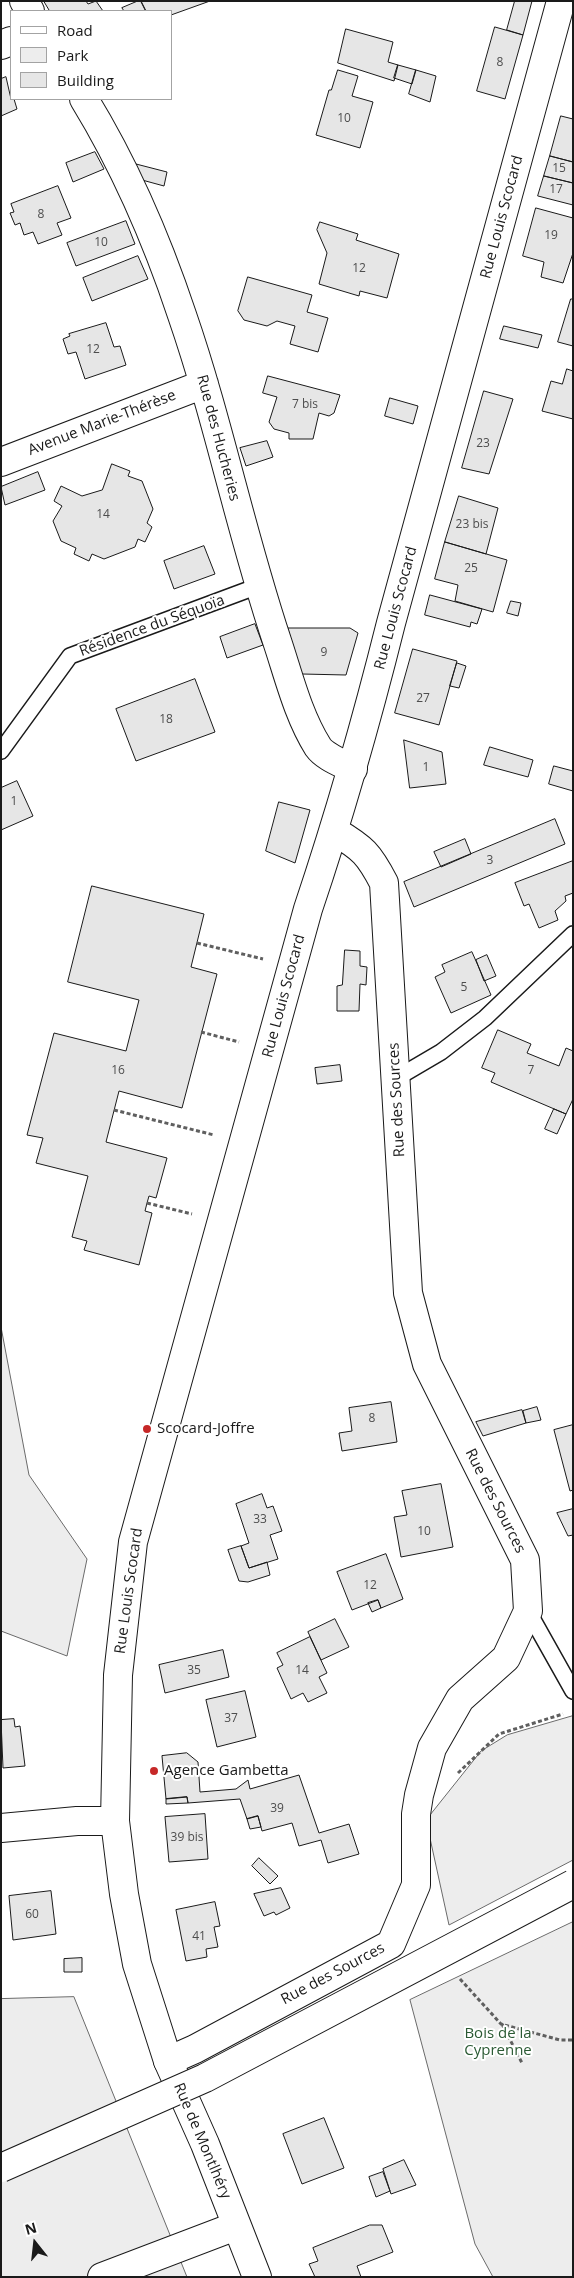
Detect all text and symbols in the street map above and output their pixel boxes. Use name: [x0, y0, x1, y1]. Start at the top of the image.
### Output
legend: [10, 10, 172, 100]
text: Road: [57, 20, 93, 40]
text: Park: [57, 45, 88, 65]
house number: 8: [497, 56, 503, 70]
text: Building: [57, 70, 114, 90]
house number: 10: [337, 112, 351, 126]
street label: Rue Louis Scocard: [477, 153, 527, 281]
house number: 15: [552, 162, 566, 176]
house number: 17: [549, 183, 563, 197]
house number: 8: [38, 208, 44, 222]
house number: 19: [544, 229, 558, 243]
house number: 10: [94, 236, 108, 250]
house number: 12: [352, 262, 366, 276]
house number: 12: [86, 343, 100, 357]
street label: Rue des Hucheries: [192, 373, 244, 503]
street label: Avenue Marie-Thérèse: [25, 386, 179, 460]
house number: 7 bis: [292, 398, 318, 412]
house number: 23: [476, 437, 490, 451]
house number: 14: [96, 508, 110, 522]
house number: 23 bis: [456, 518, 488, 532]
street label: Rue Louis Scocard: [371, 544, 421, 672]
house number: 25: [464, 562, 478, 576]
street label: Résidence du Séquoïa: [77, 591, 227, 661]
house number: 9: [321, 646, 327, 660]
house number: 27: [416, 692, 430, 706]
house number: 18: [159, 713, 173, 727]
house number: 1: [423, 761, 429, 775]
house number: 1: [11, 795, 17, 809]
house number: 3: [487, 854, 493, 868]
street label: Rue Louis Scocard: [259, 932, 309, 1060]
house number: 5: [461, 981, 467, 995]
street label: Rue des Sources: [385, 1042, 409, 1158]
house number: 16: [111, 1064, 125, 1078]
house number: 7: [528, 1064, 534, 1078]
house number: 8: [369, 1412, 375, 1426]
place label: Scocard-Joffre: [157, 1420, 255, 1438]
marker: Scocard-Joffre: [141, 1423, 153, 1435]
street label: Rue des Sources: [461, 1446, 529, 1556]
house number: 33: [253, 1513, 267, 1527]
house number: 10: [417, 1525, 431, 1539]
street label: Rue Louis Scocard: [111, 1527, 147, 1655]
house number: 12: [363, 1579, 377, 1593]
house number: 35: [187, 1664, 201, 1678]
house number: 14: [295, 1664, 309, 1678]
house number: 37: [224, 1712, 238, 1726]
place label: Agence Gambetta: [164, 1762, 289, 1780]
marker: Agence Gambetta: [148, 1765, 160, 1777]
house number: 39: [270, 1802, 284, 1816]
house number: 39 bis: [171, 1831, 203, 1845]
house number: 60: [25, 1908, 39, 1922]
house number: 41: [192, 1930, 206, 1944]
street label: Rue des Sources: [278, 1939, 388, 2009]
park label: Bois de la Cyprenne: [464, 2025, 532, 2060]
street label: Rue de Montlhéry: [169, 2080, 235, 2202]
text: N: [23, 2217, 39, 2239]
north arrow: [10, 2218, 60, 2268]

